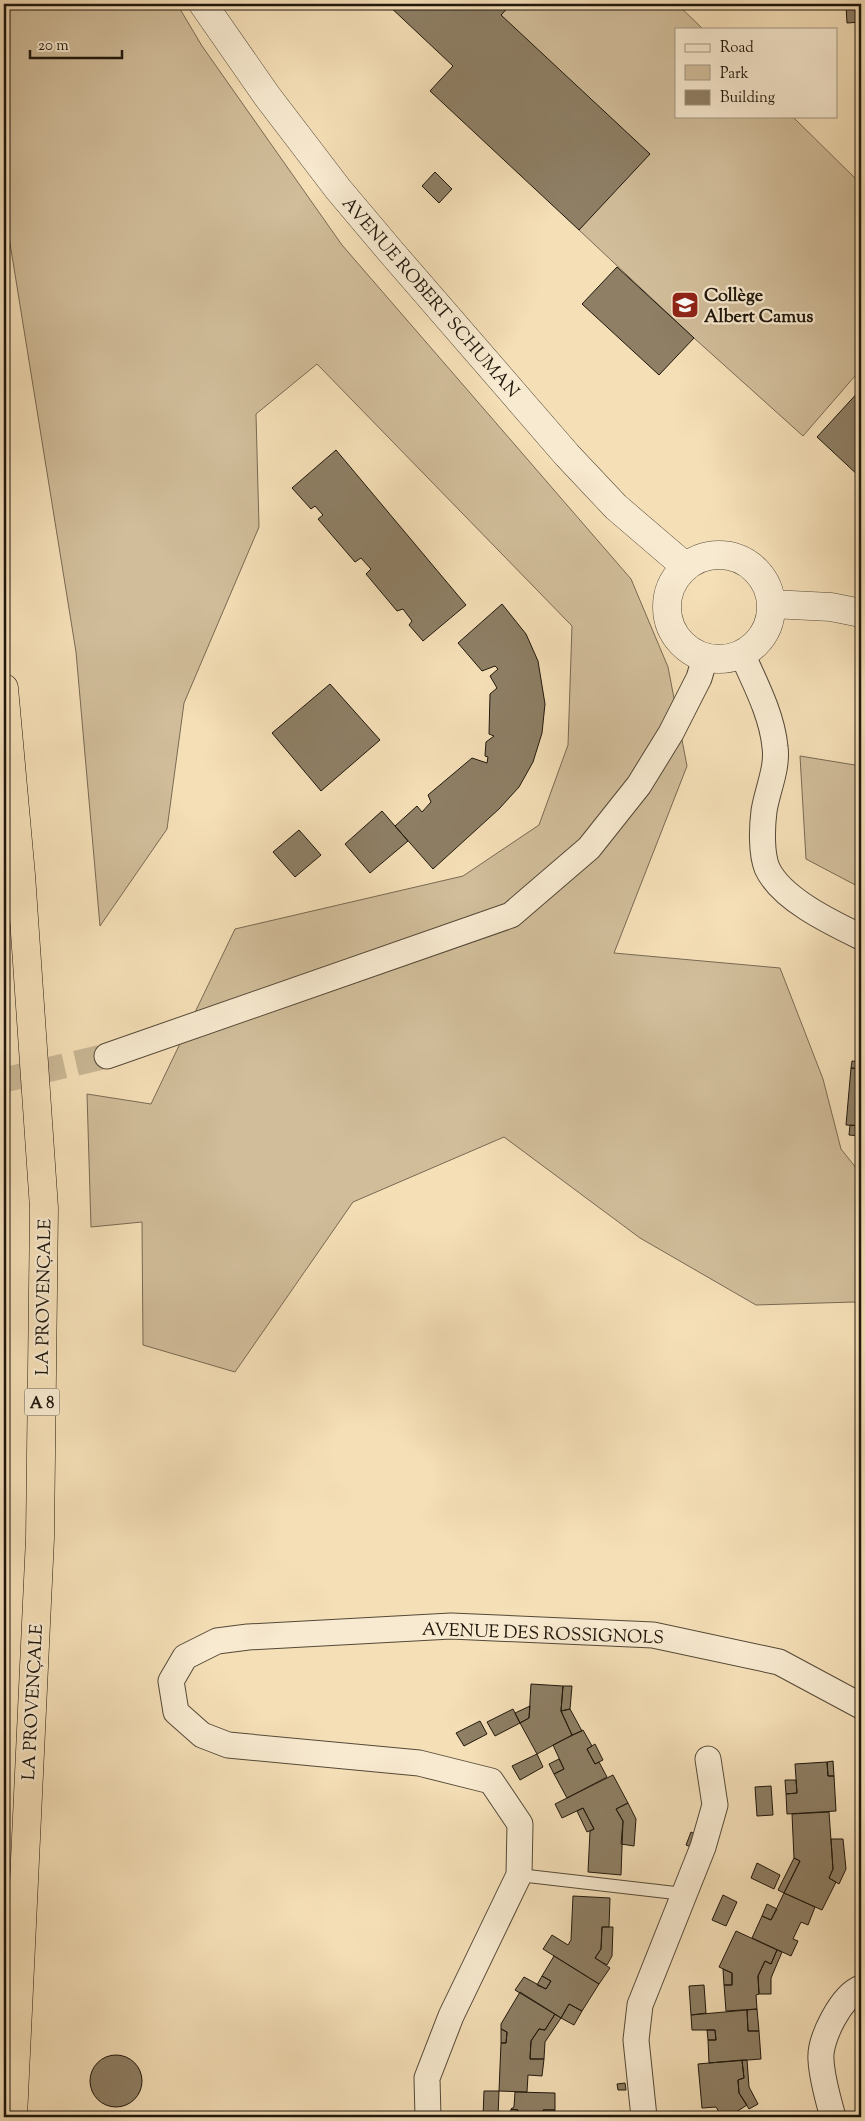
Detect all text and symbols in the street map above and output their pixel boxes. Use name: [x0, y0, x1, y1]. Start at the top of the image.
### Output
scale bar: [30, 28, 122, 60]
legend: [675, 28, 838, 118]
text: 20 m: [38, 36, 69, 57]
text: Road: [720, 38, 754, 59]
text: Park: [720, 64, 749, 85]
text: Building: [720, 88, 775, 109]
street label: AVENUE ROBERT SCHUMAN: [335, 192, 524, 404]
place label: Collège Albert Camus: [704, 284, 813, 331]
school or university icon: Collège Albert Camus: [670, 290, 700, 320]
street label: LA PROVENÇALE: [31, 1218, 59, 1376]
road number: A 8: [24, 1388, 60, 1415]
street label: AVENUE DES ROSSIGNOLS: [422, 1618, 664, 1652]
street label: LA PROVENÇALE: [17, 1623, 51, 1781]

